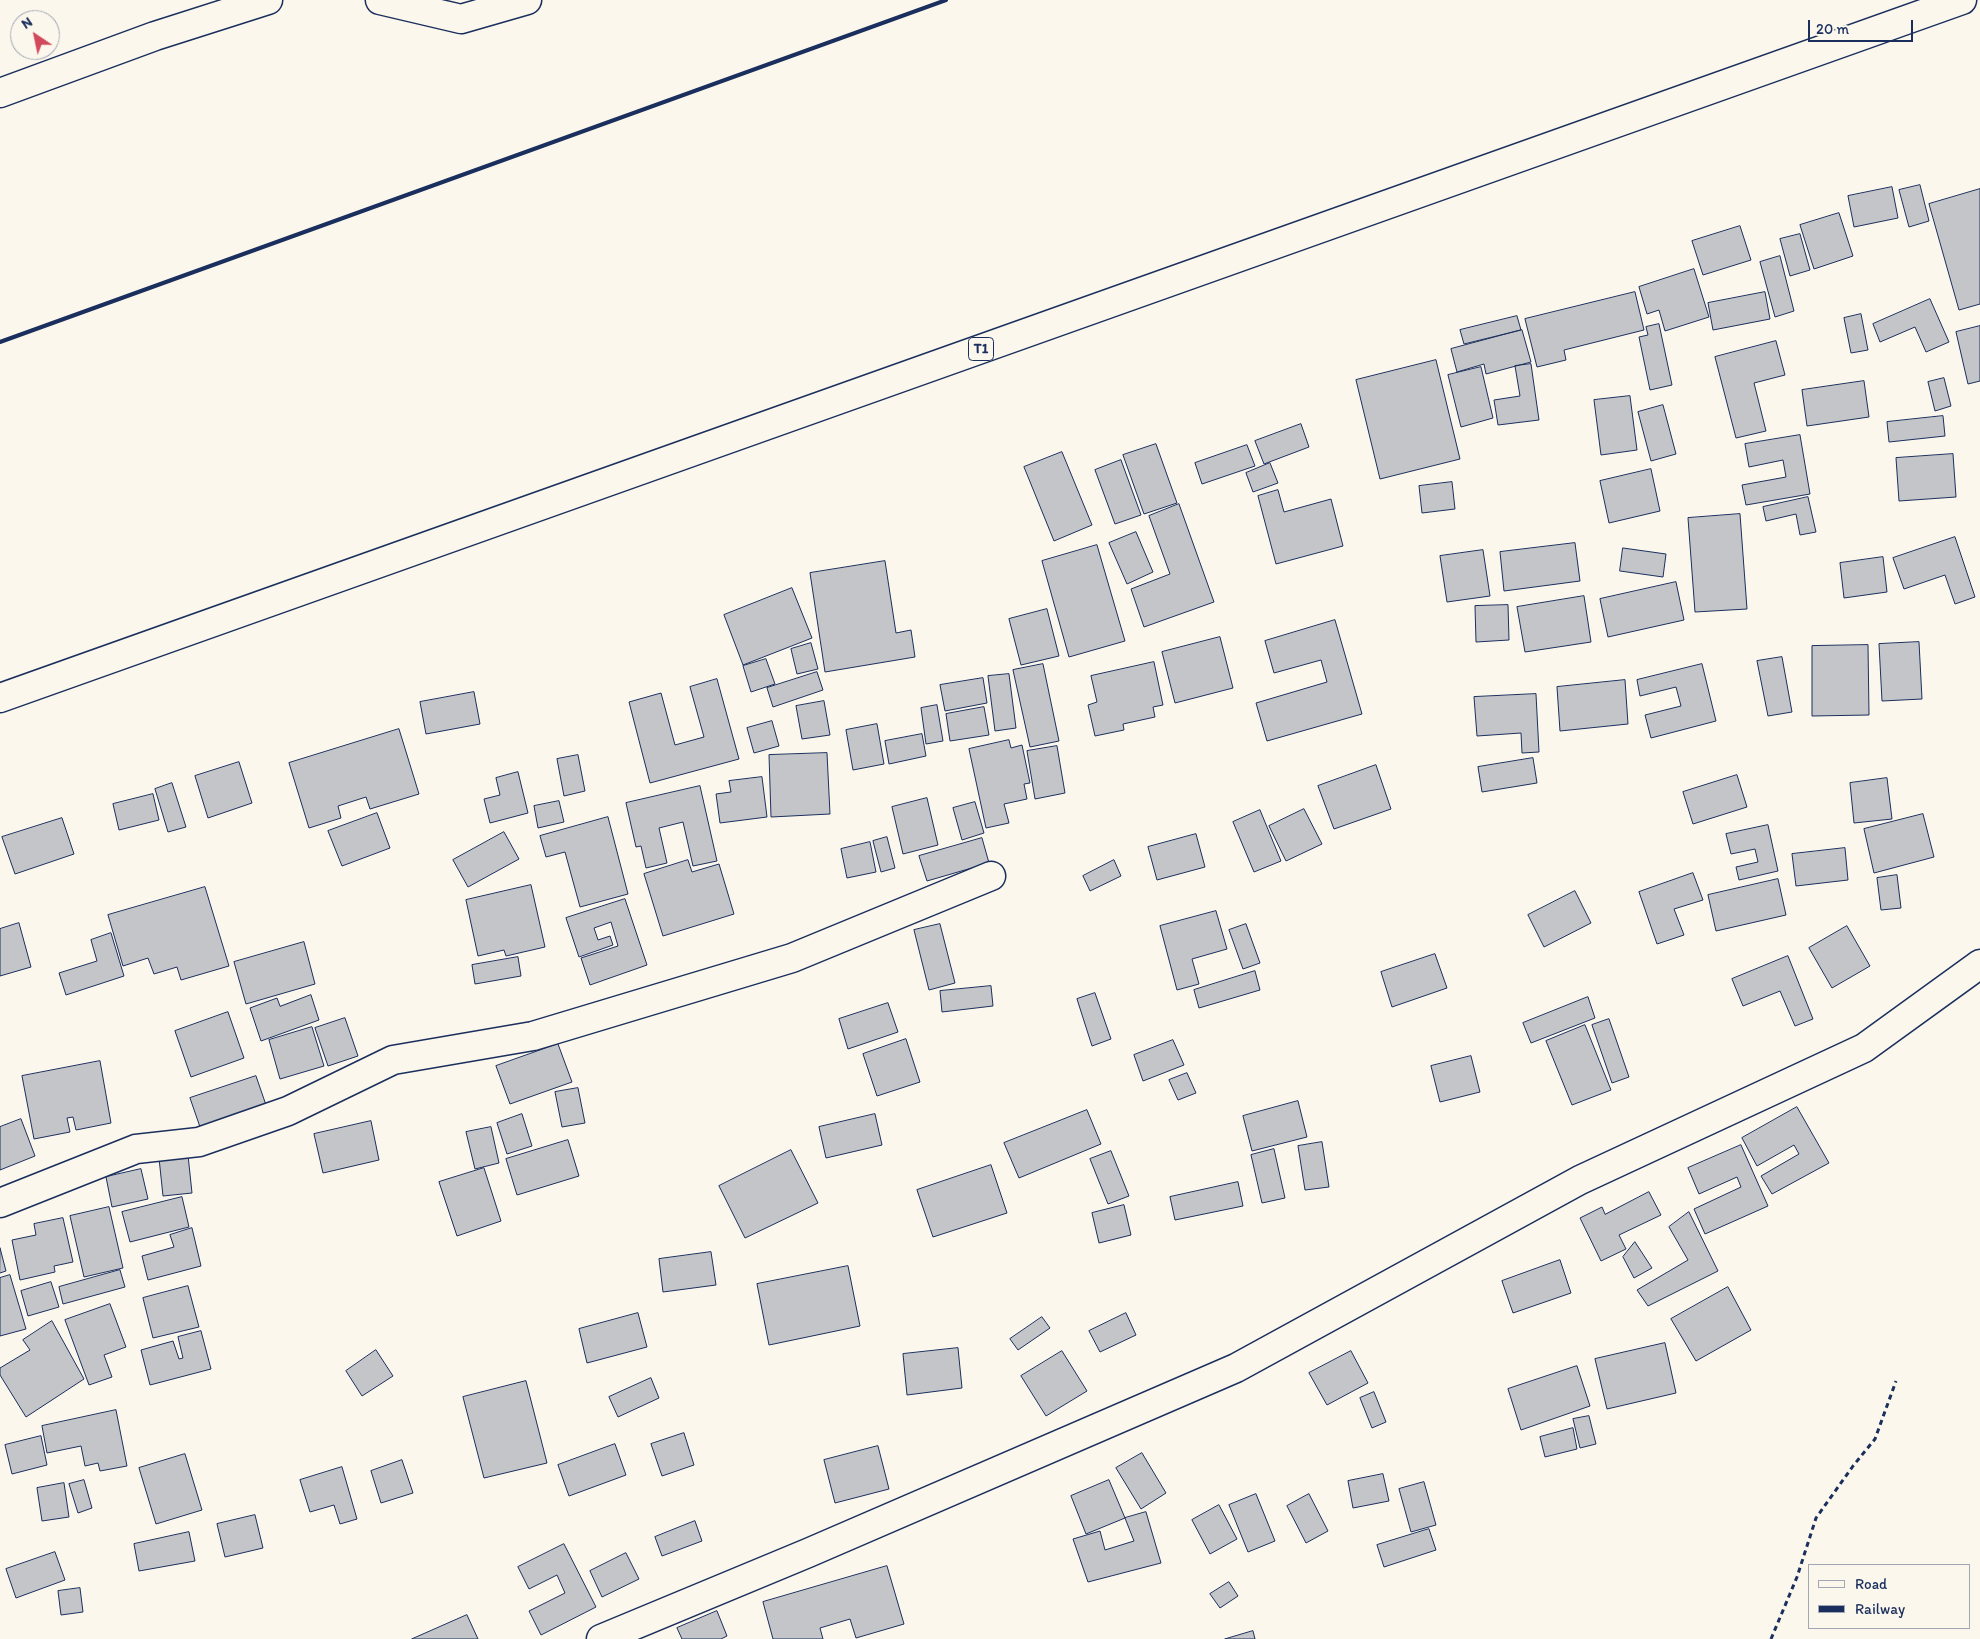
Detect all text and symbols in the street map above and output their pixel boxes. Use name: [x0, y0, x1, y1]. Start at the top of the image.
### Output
north arrow: [10, 10, 60, 60]
scale bar: [1810, 10, 1915, 42]
text: N: [18, 13, 36, 33]
text: 20 m: [1816, 20, 1849, 38]
road number: T1: [968, 338, 994, 360]
legend: [1808, 1564, 1970, 1629]
text: Road: [1855, 1575, 1887, 1593]
text: Railway: [1855, 1600, 1905, 1618]

